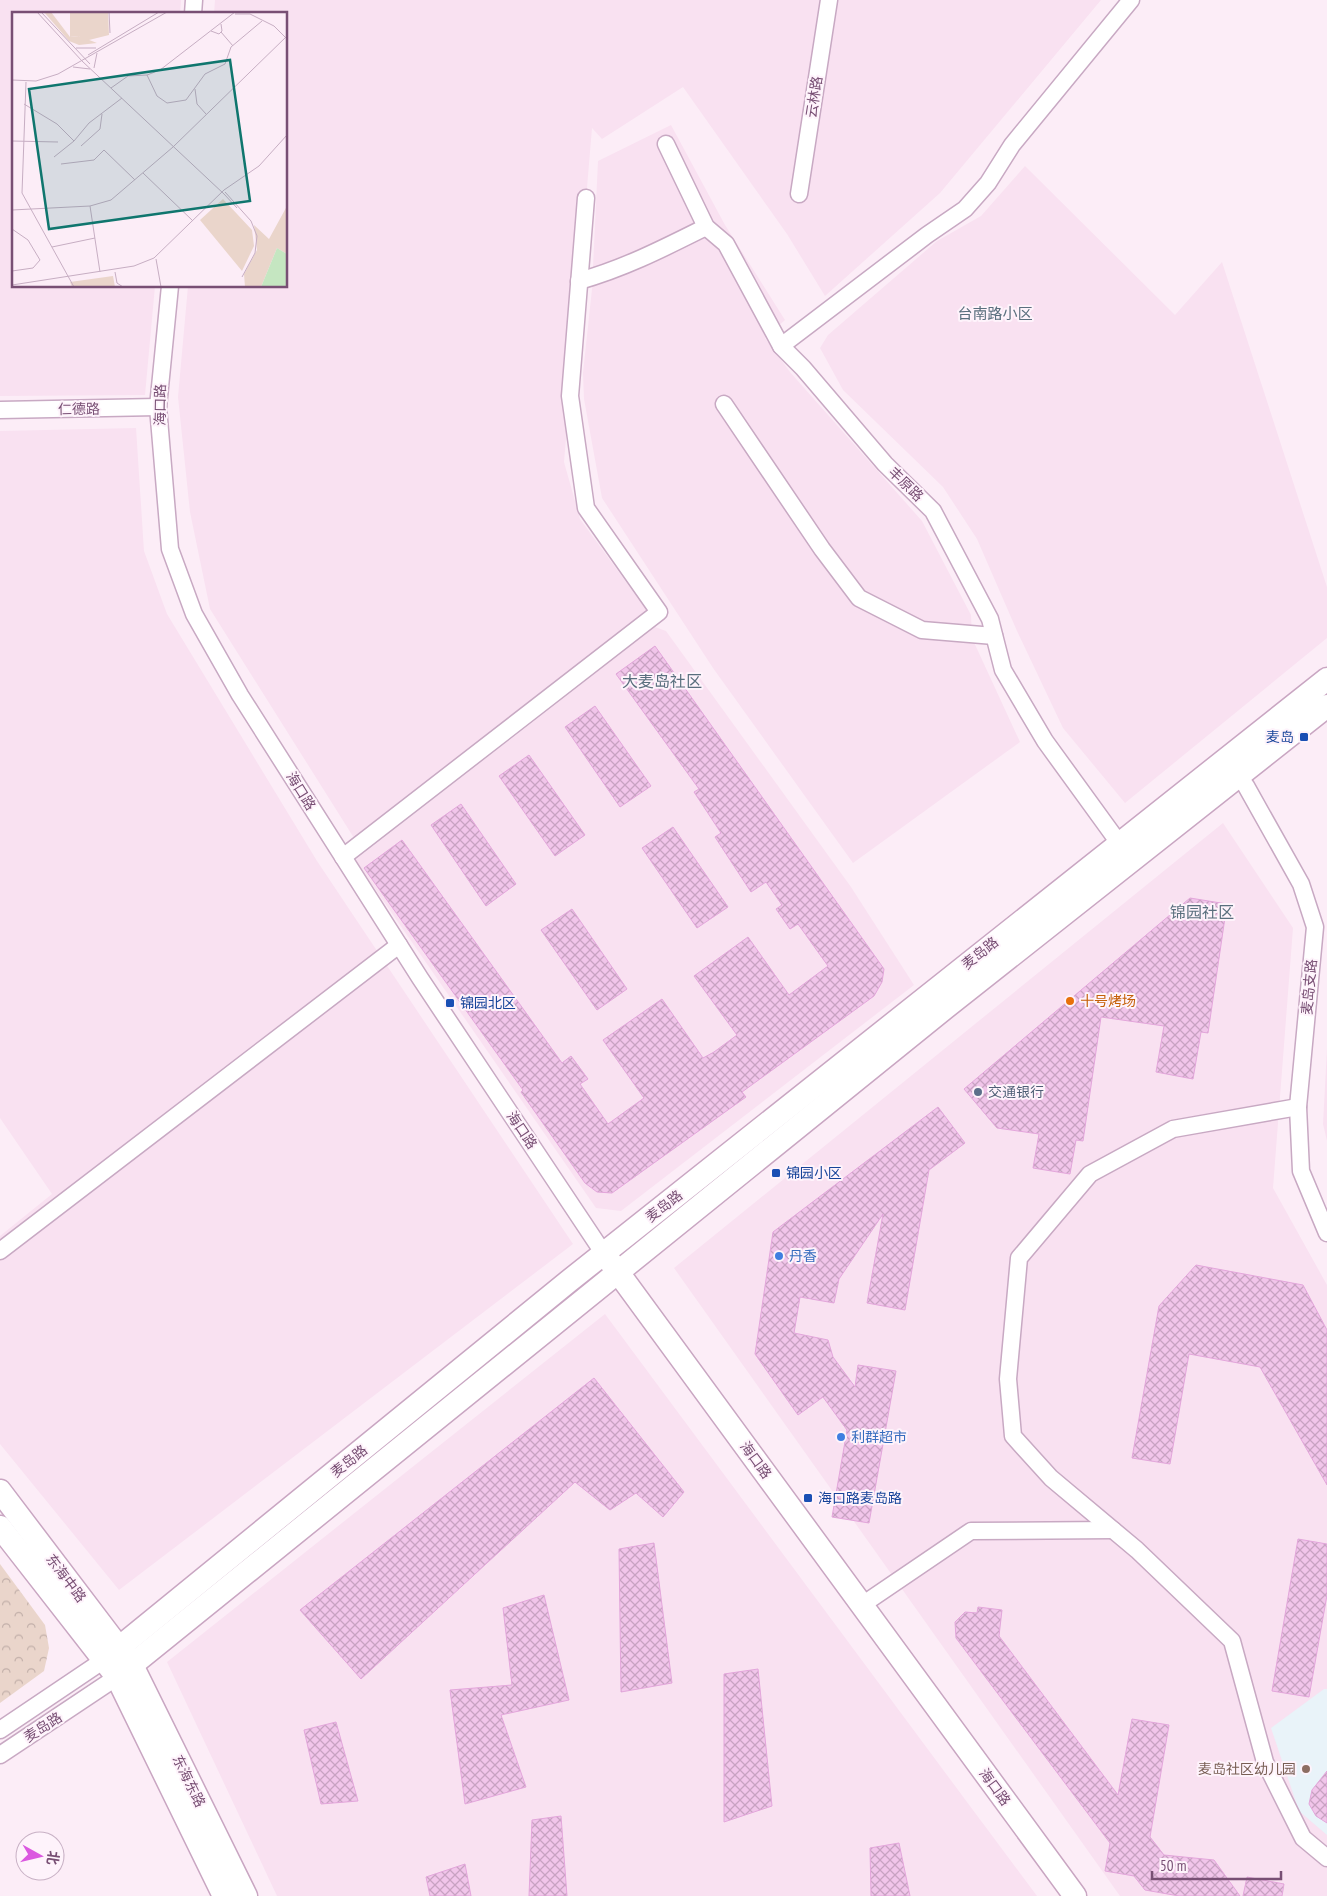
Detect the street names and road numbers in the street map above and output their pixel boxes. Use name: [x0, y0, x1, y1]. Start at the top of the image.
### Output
street label: 云林路: [802, 75, 826, 119]
street label: 海口路: [151, 384, 169, 426]
street label: 仁德路: [58, 400, 100, 418]
street label: 丰原路: [885, 463, 927, 505]
street label: 海口路: [282, 768, 320, 814]
street label: 麦岛路: [958, 933, 1002, 973]
street label: 麦岛支路: [1298, 958, 1320, 1016]
street label: 海口路: [503, 1108, 541, 1152]
street label: 麦岛路: [642, 1186, 686, 1226]
street label: 海口路: [736, 1438, 776, 1482]
street label: 麦岛路: [327, 1441, 371, 1481]
street label: 东海中路: [42, 1550, 90, 1606]
street label: 麦岛路: [20, 1708, 66, 1746]
street label: 东海东路: [169, 1752, 209, 1810]
street label: 海口路: [975, 1765, 1015, 1809]

